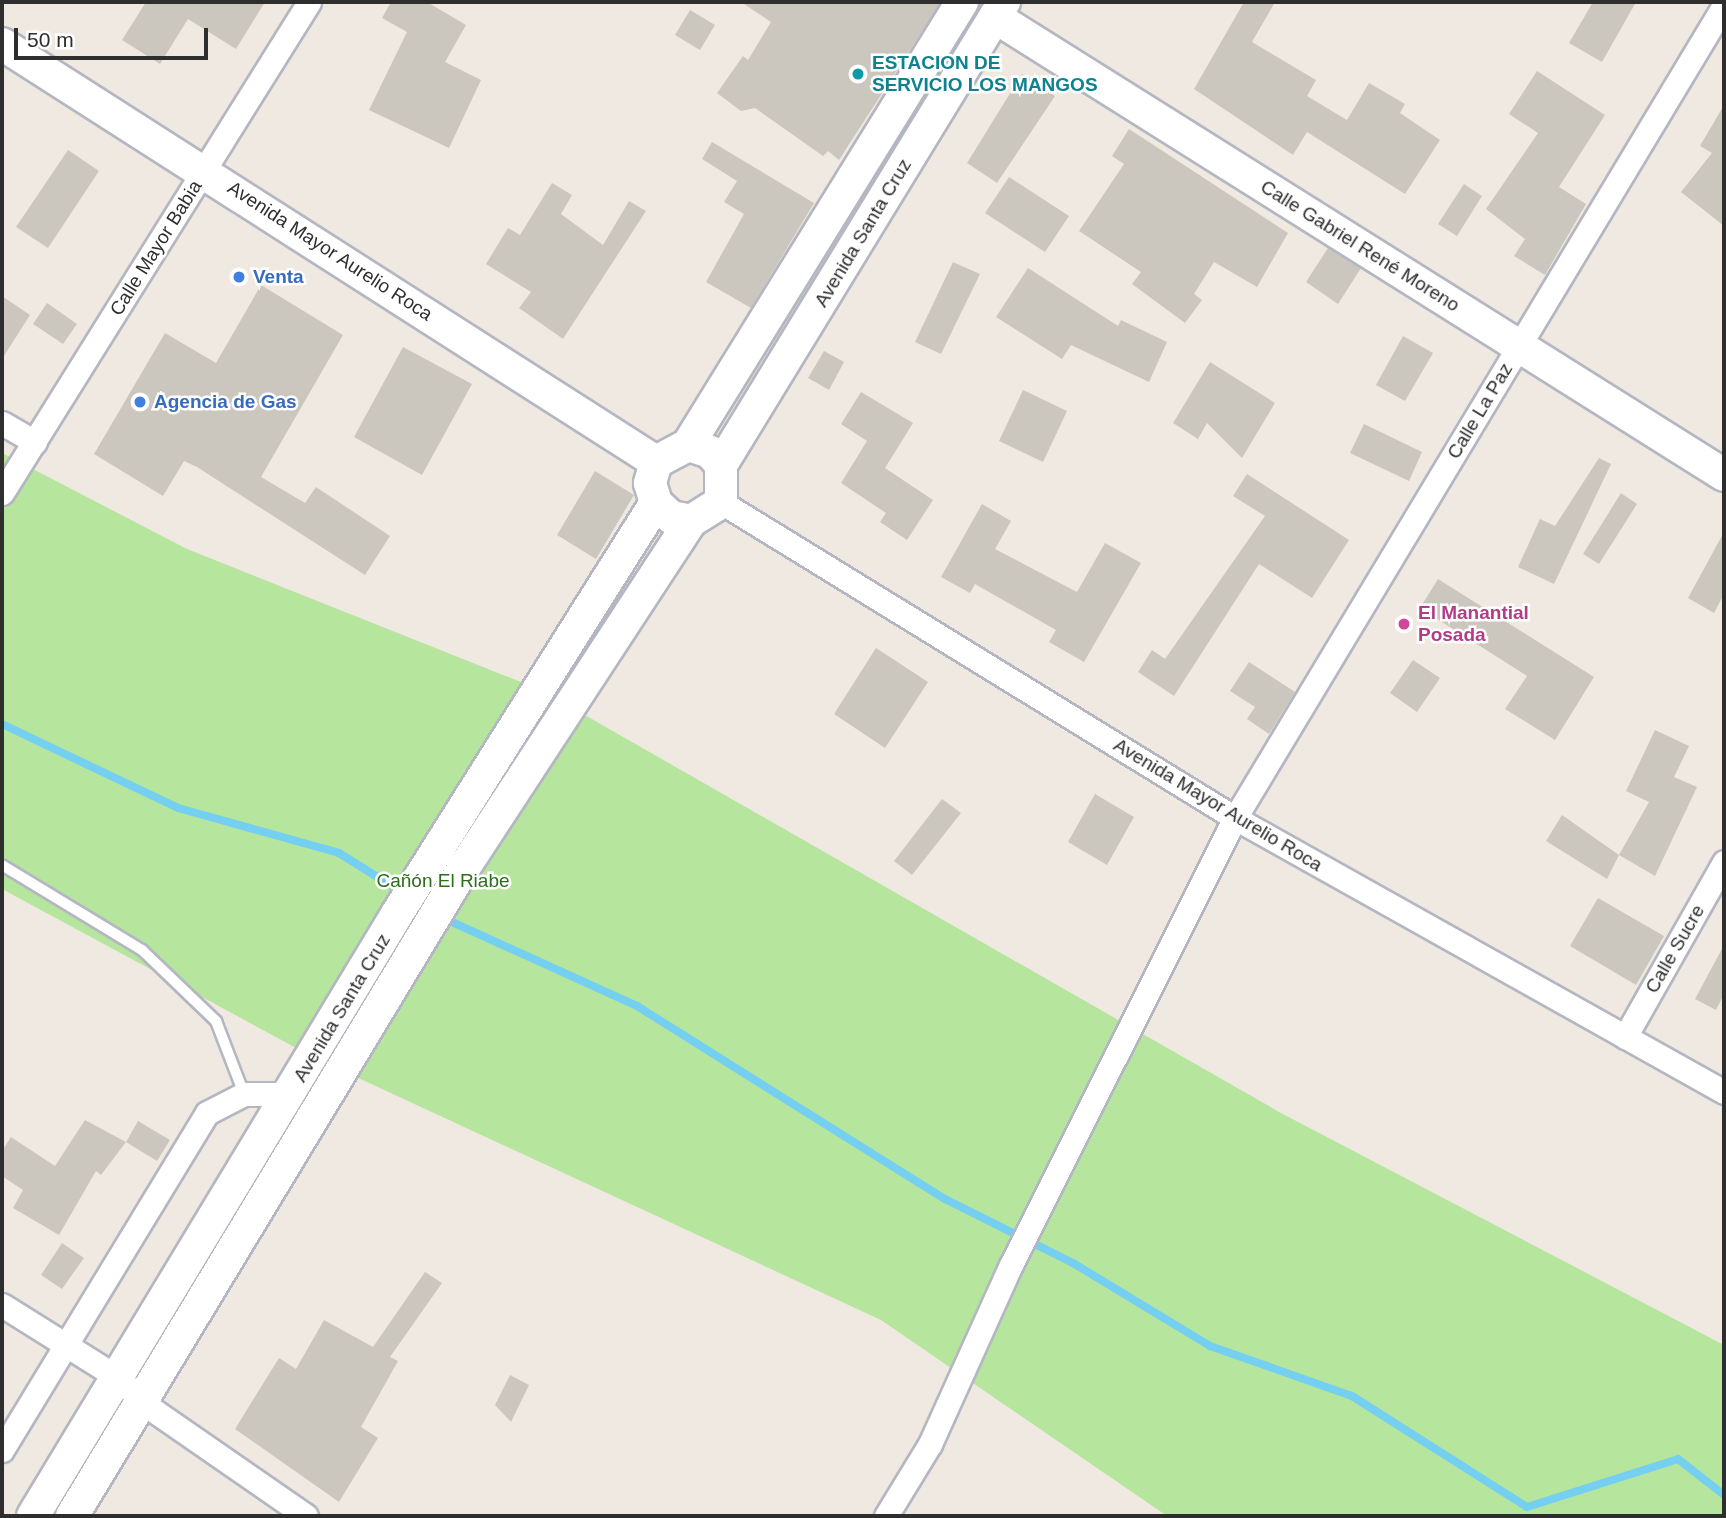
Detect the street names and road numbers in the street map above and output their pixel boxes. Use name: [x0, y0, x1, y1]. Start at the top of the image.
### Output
street label: Avenida Santa Cruz: [810, 155, 916, 311]
street label: Calle Gabriel René Moreno: [1256, 175, 1464, 317]
street label: Calle Mayor Babia: [105, 176, 207, 320]
street label: Avenida Mayor Aurelio Roca: [223, 176, 437, 326]
street label: Calle La Paz: [1442, 359, 1518, 463]
street label: Avenida Mayor Aurelio Roca: [1109, 733, 1327, 877]
street label: Calle Sucre: [1641, 901, 1709, 997]
street label: Avenida Santa Cruz: [289, 930, 395, 1086]

